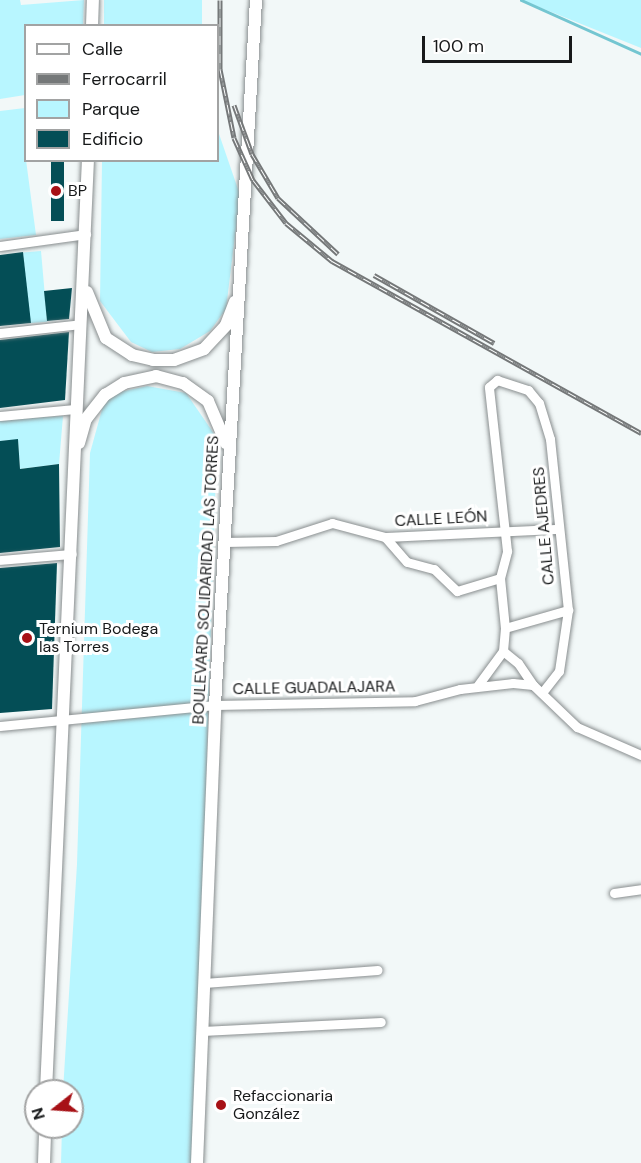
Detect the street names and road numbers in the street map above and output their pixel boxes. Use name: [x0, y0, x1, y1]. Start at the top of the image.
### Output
street label: BOULEVARD SOLIDARIDAD LAS TORRES: [189, 435, 223, 725]
street label: CALLE AJEDRES: [529, 466, 559, 586]
street label: CALLE LEÓN: [394, 507, 488, 531]
street label: CALLE GUADALAJARA: [232, 677, 396, 699]

